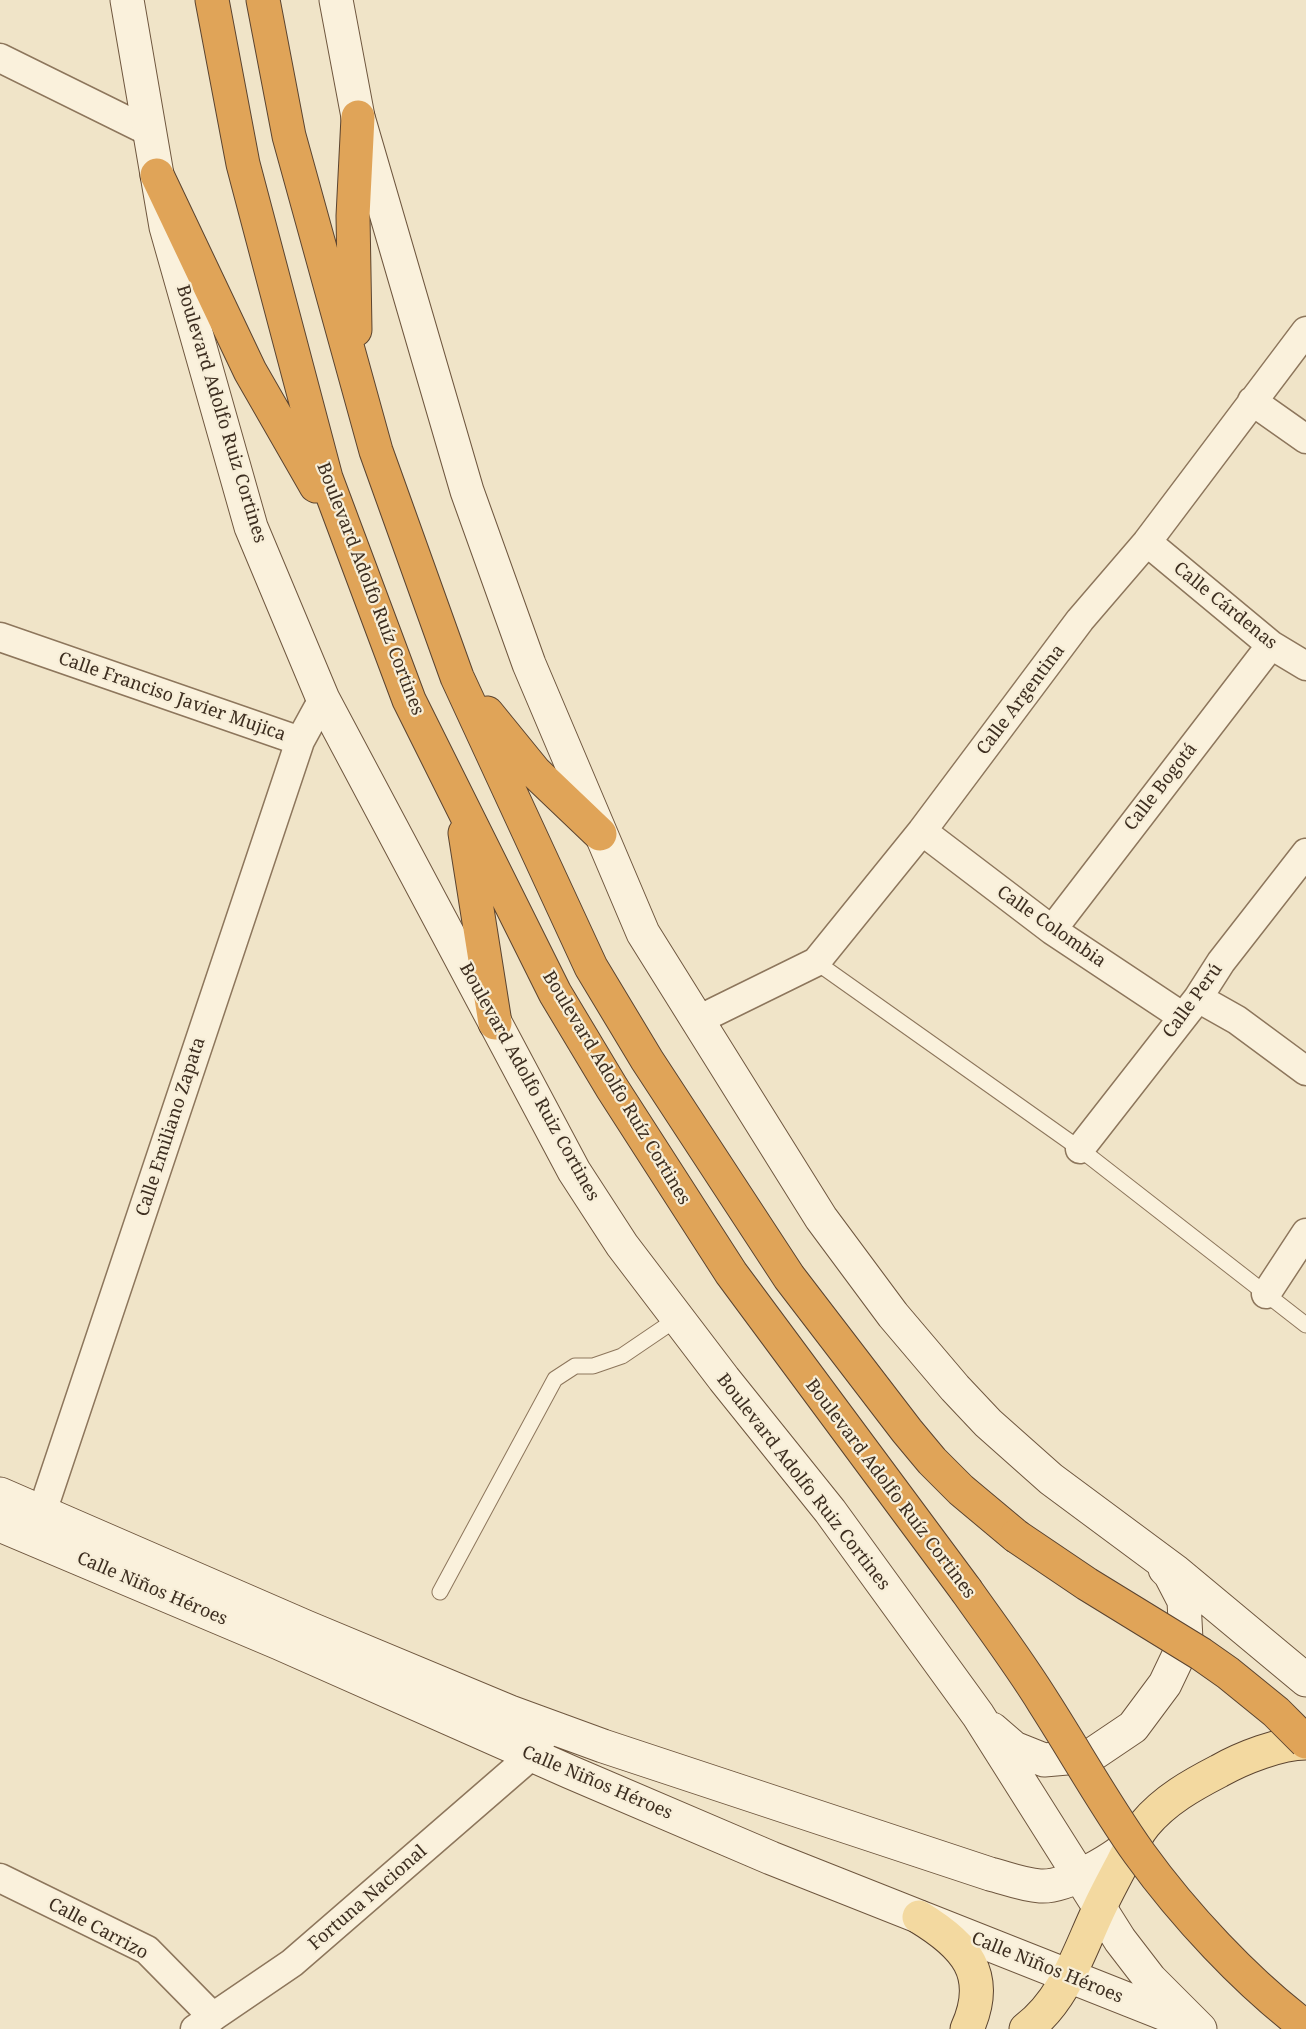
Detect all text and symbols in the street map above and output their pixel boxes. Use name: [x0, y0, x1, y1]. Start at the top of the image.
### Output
street label: Boulevard Adolfo Ruiz Cortines: [171, 282, 271, 546]
street label: Boulevard Adolfo Ruíz Cortines: [312, 460, 428, 718]
street label: Calle Cárdenas: [1169, 558, 1281, 654]
street label: Calle Argentina: [972, 641, 1070, 759]
street label: Calle Franciso Javier Mujica: [56, 648, 288, 746]
street label: Calle Bogotá: [1120, 739, 1202, 835]
street label: Calle Colombia: [992, 881, 1110, 973]
street label: Boulevard Adolfo Ruiz Cortines: [454, 959, 604, 1205]
street label: Calle Perú: [1159, 959, 1227, 1043]
street label: Boulevard Adolfo Ruíz Cortines: [538, 967, 694, 1209]
street label: Calle Emiliano Zapata: [132, 1035, 210, 1219]
street label: Boulevard Adolfo Ruiz Cortines: [712, 1369, 894, 1595]
street label: Boulevard Adolfo Ruíz Cortines: [800, 1375, 980, 1603]
street label: Calle Niños Héroes: [73, 1548, 231, 1630]
street label: Calle Niños Héroes: [518, 1742, 676, 1824]
street label: Fortuna Nacional: [305, 1841, 431, 1955]
street label: Calle Carrizo: [44, 1894, 152, 1964]
street label: Calle Niños Héroes: [968, 1928, 1126, 2008]

